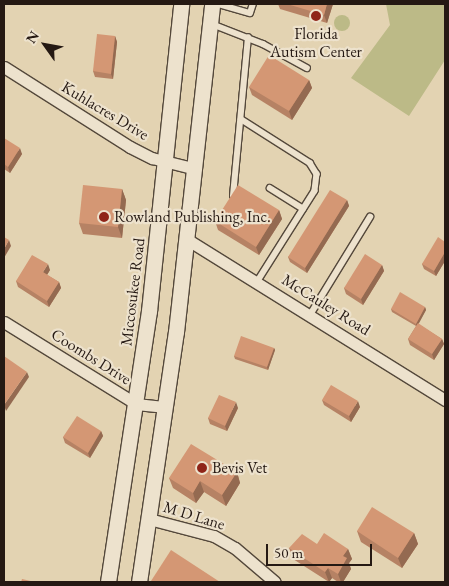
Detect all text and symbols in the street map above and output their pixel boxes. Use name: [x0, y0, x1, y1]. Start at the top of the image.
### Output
marker: Florida Autism Center: [310, 10, 322, 22]
north arrow: [20, 20, 70, 70]
place label: Florida Autism Center: [270, 24, 362, 62]
text: N: [22, 27, 43, 47]
street label: Kuhlacres Drive: [58, 77, 152, 145]
place label: Rowland Publishing, Inc.: [114, 207, 271, 227]
marker: Rowland Publishing, Inc.: [98, 211, 110, 223]
street label: Miccosukee Road: [117, 237, 149, 347]
street label: McCauley Road: [278, 270, 374, 340]
street label: Coombs Drive: [48, 325, 134, 389]
place label: Bevis Vet: [212, 458, 267, 478]
marker: Bevis Vet: [196, 462, 208, 474]
street label: M D Lane: [161, 498, 227, 534]
scale bar: [269, 534, 375, 566]
text: 50 m: [274, 543, 303, 562]

